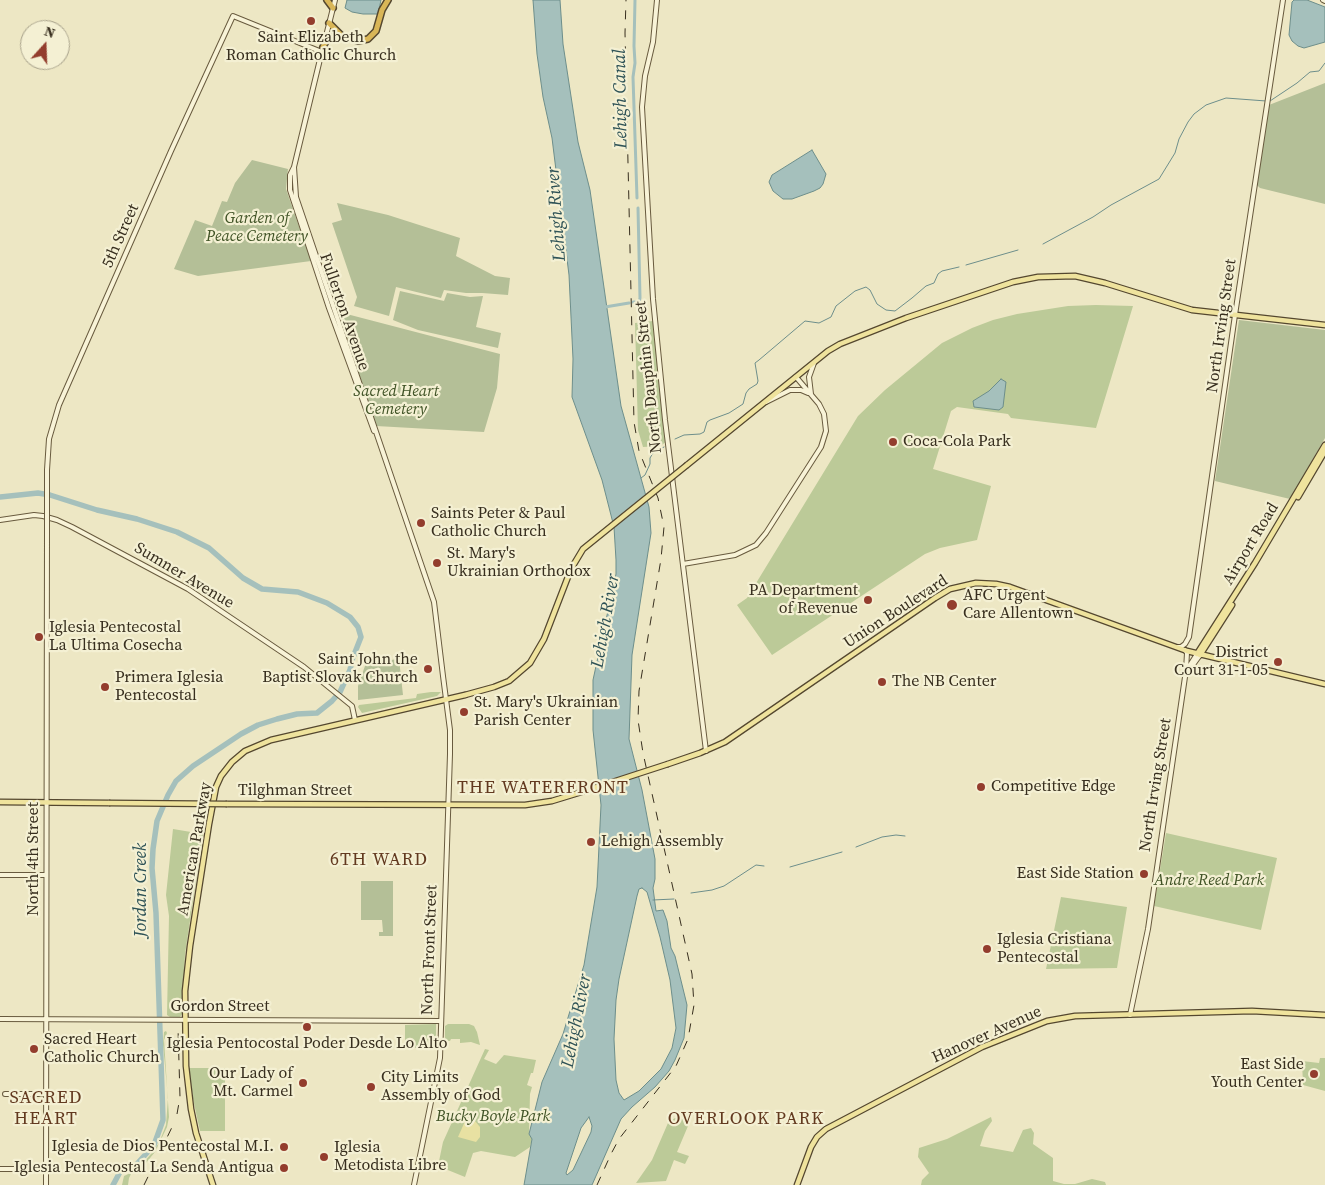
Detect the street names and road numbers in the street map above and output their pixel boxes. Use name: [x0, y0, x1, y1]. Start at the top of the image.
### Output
street label: 5th Street: [98, 201, 144, 271]
street label: Fullerton Avenue: [315, 251, 373, 373]
street label: North Irving Street: [1203, 258, 1241, 394]
street label: North Dauphin Street: [631, 300, 667, 454]
street label: Airport Road: [1219, 499, 1283, 589]
street label: Sumner Avenue: [131, 539, 237, 613]
street label: Union Boulevard: [840, 571, 952, 653]
street label: North Irving Street: [1136, 717, 1176, 853]
street label: American Parkway: [174, 781, 216, 917]
street label: Tilghman Street: [238, 781, 352, 801]
street label: North 4th Street: [24, 802, 44, 916]
street label: North Front Street: [418, 885, 442, 1015]
street label: Gordon Street: [171, 997, 269, 1017]
street label: Hanover Avenue: [929, 1002, 1045, 1068]

